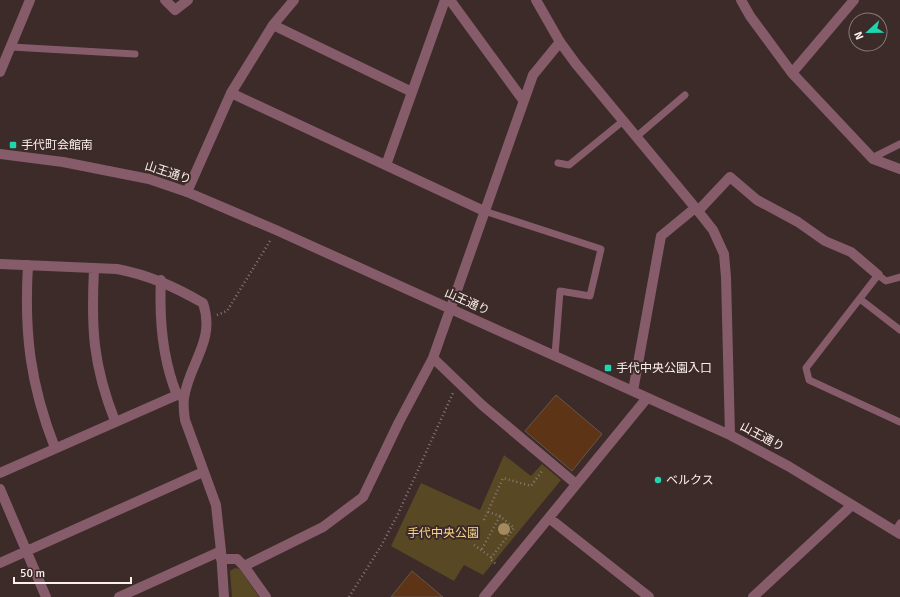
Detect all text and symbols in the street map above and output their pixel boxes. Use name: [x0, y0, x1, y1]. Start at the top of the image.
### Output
north arrow: [848, 12, 888, 52]
text: N: [852, 30, 867, 42]
place label: 手代町会館南: [21, 138, 93, 153]
marker: 手代町会館南: [8, 140, 18, 150]
street label: 山王通り: [143, 158, 193, 188]
street label: 山王通り: [442, 285, 492, 319]
place label: 手代中央公園入口: [616, 361, 712, 376]
marker: 手代中央公園入口: [603, 363, 613, 373]
street label: 山王通り: [737, 419, 787, 455]
place label: ベルクス: [666, 473, 714, 488]
marker: ベルクス: [653, 475, 663, 485]
park label: 手代中央公園: [407, 526, 479, 541]
scale bar: [14, 559, 131, 585]
text: 50 m: [20, 566, 45, 581]

